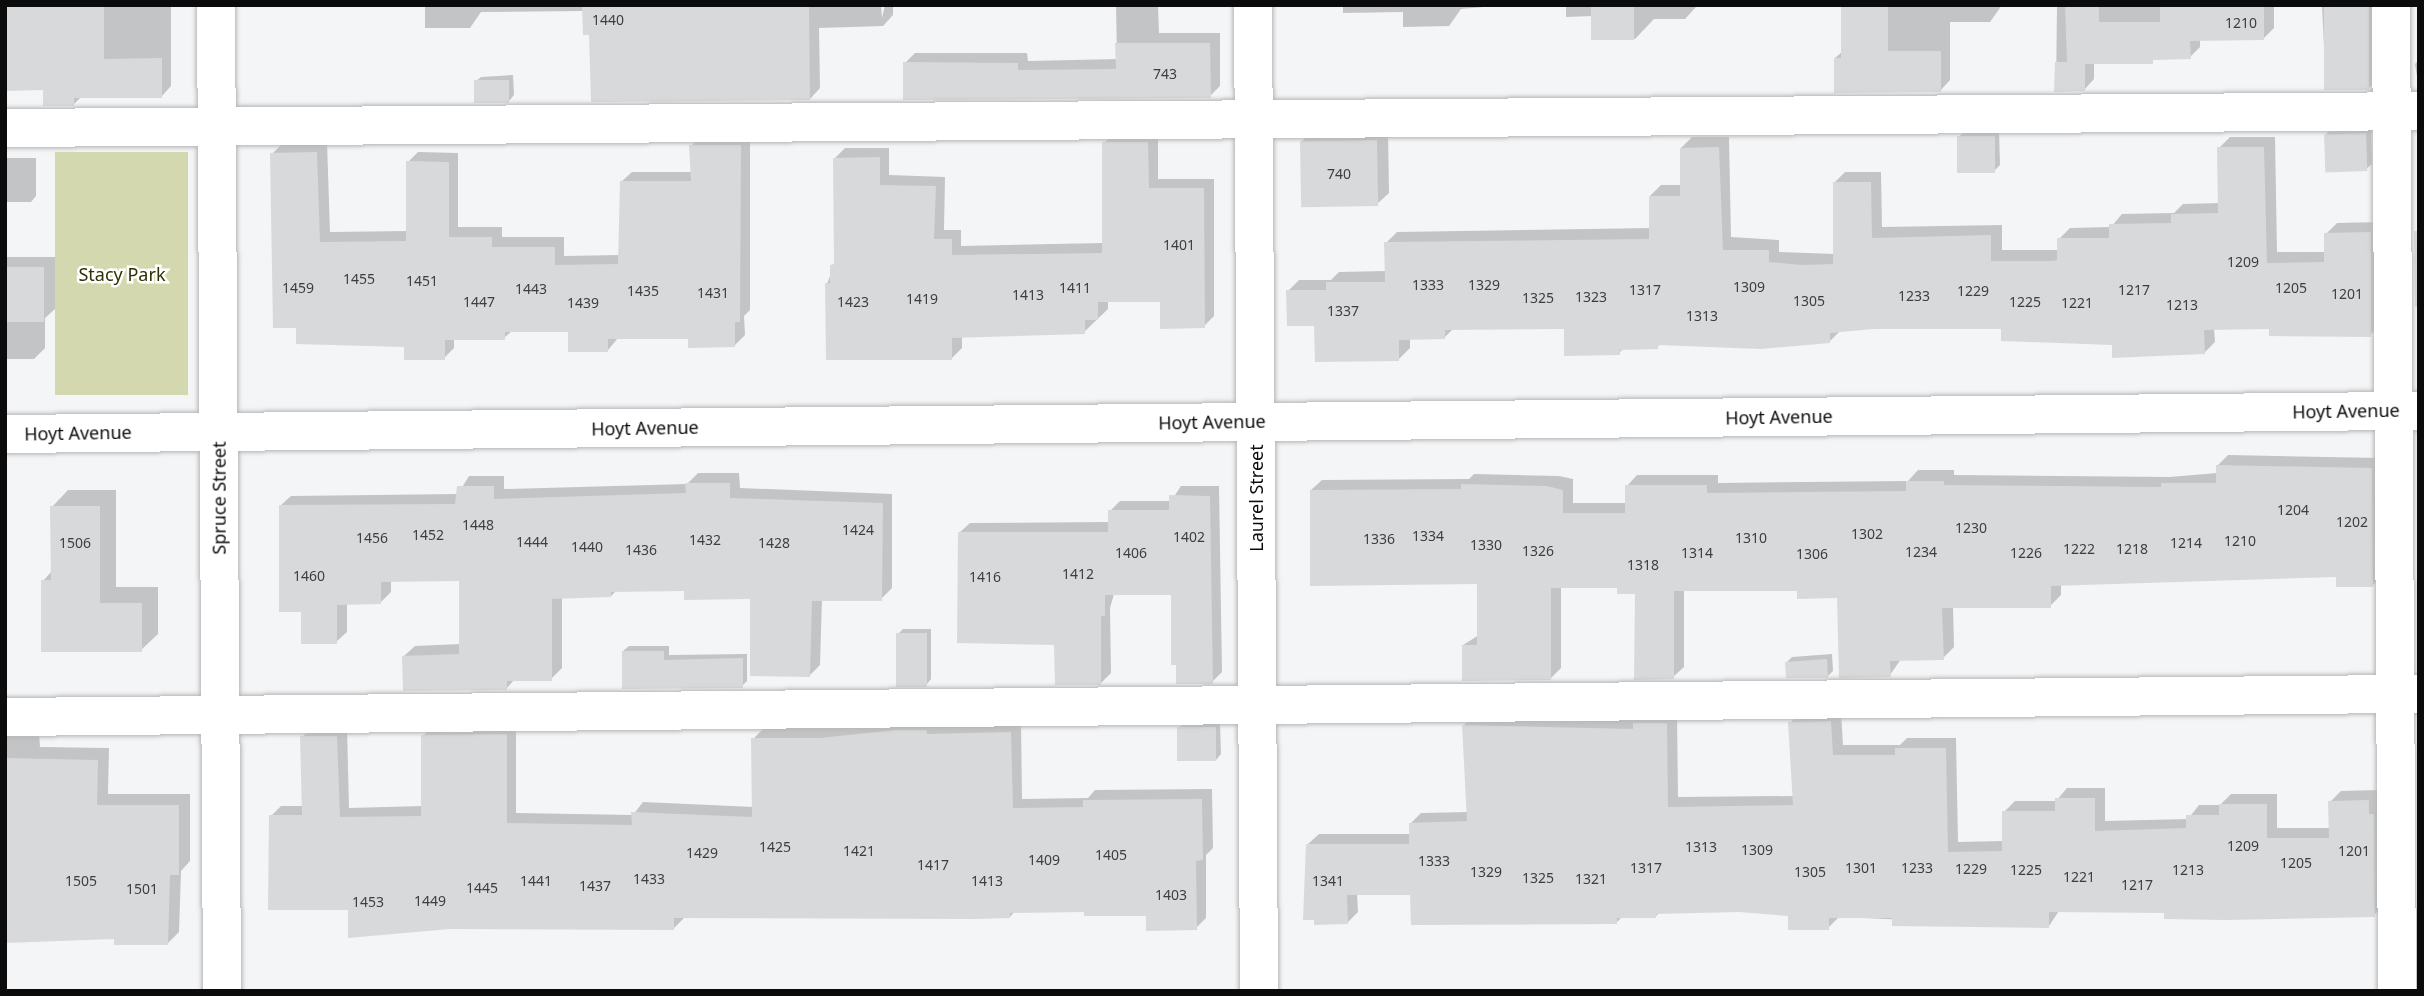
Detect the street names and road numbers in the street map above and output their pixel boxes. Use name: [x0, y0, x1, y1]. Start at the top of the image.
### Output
street label: Hoyt Avenue: [2292, 399, 2400, 423]
street label: Hoyt Avenue: [1725, 405, 1833, 429]
street label: Hoyt Avenue: [1158, 410, 1266, 434]
street label: Hoyt Avenue: [591, 416, 699, 440]
street label: Hoyt Avenue: [24, 421, 132, 445]
street label: Spruce Street: [208, 441, 230, 555]
street label: Laurel Street: [1245, 444, 1267, 552]

